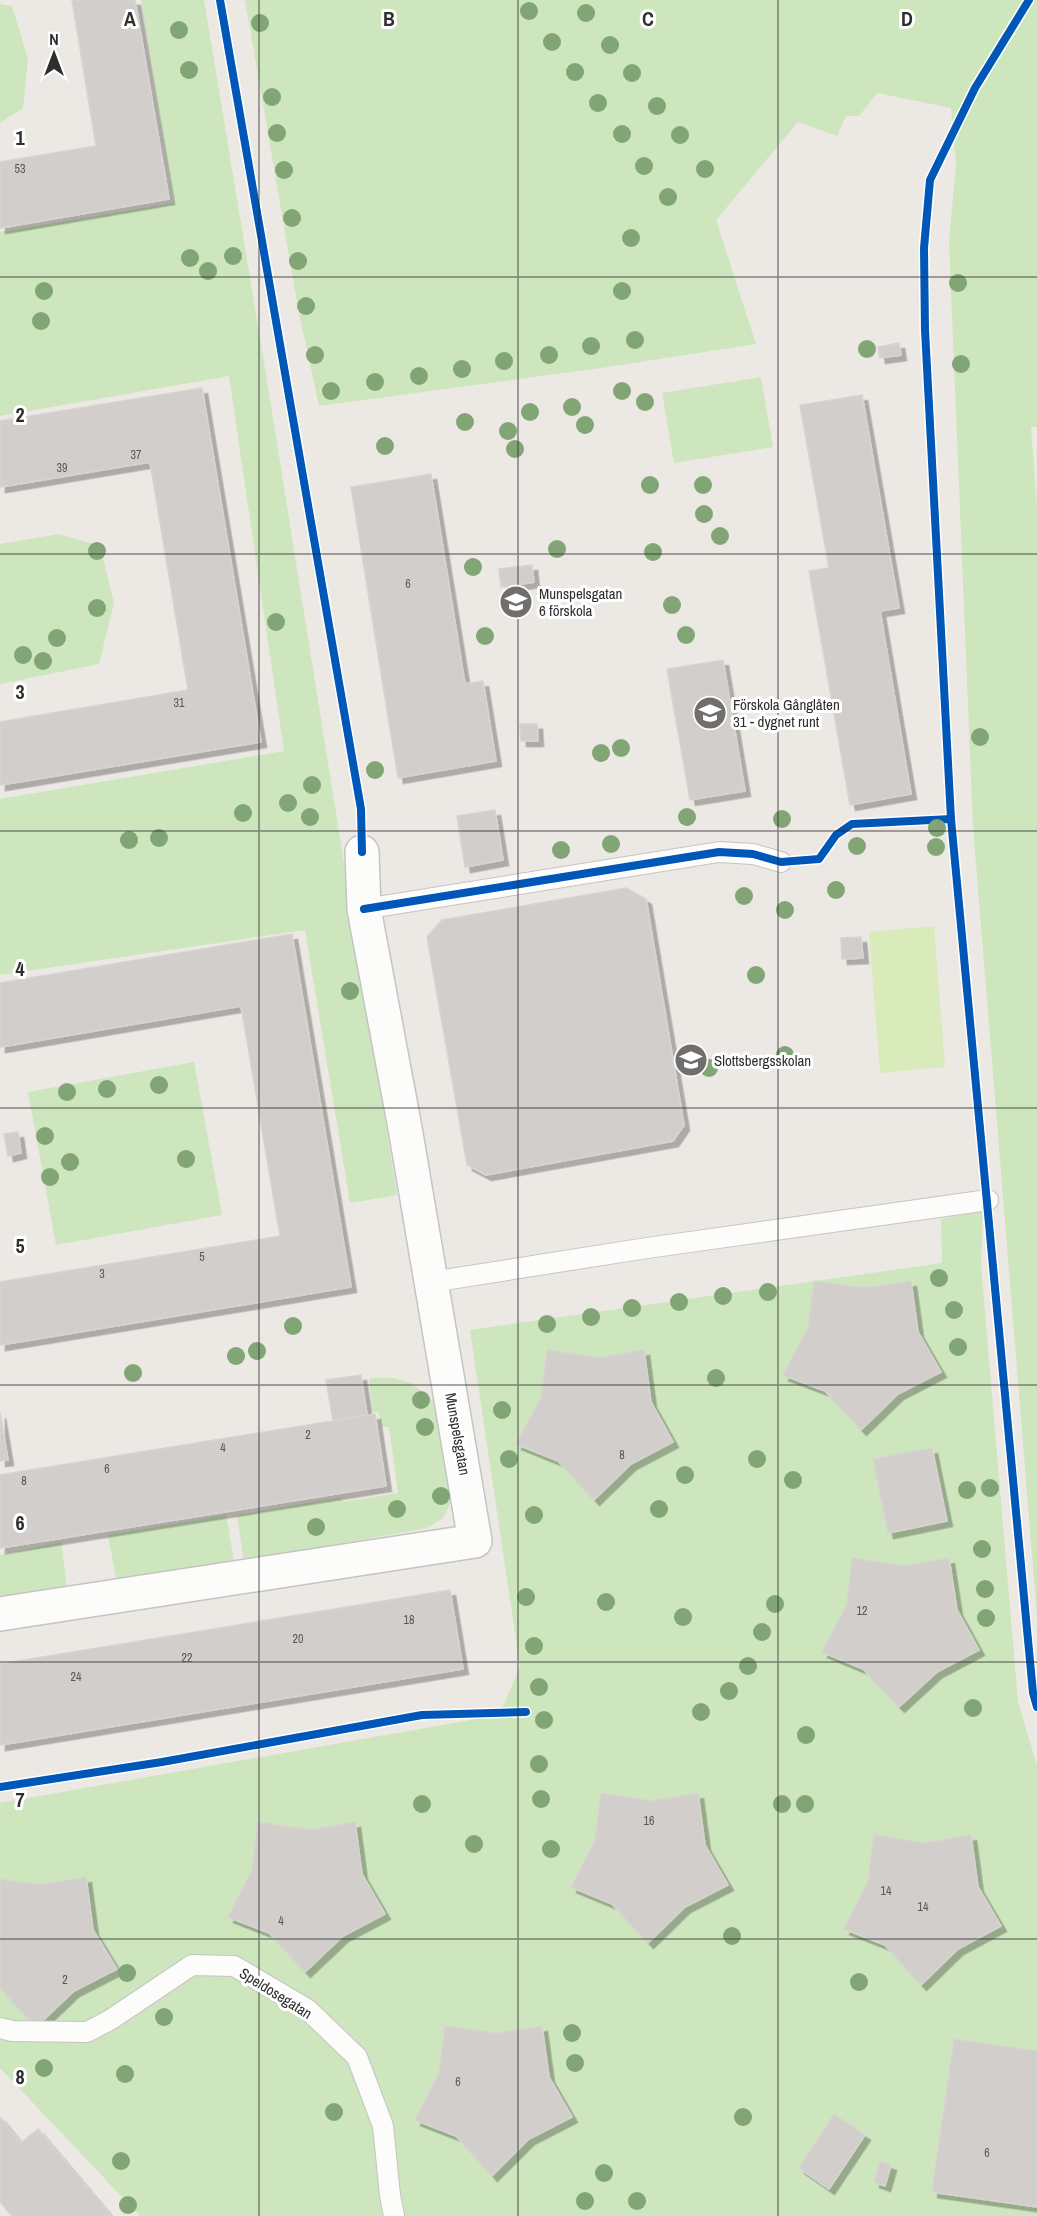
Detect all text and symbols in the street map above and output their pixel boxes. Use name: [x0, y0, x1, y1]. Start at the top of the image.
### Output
text: A: [124, 5, 136, 32]
text: B: [383, 5, 395, 32]
text: C: [642, 5, 654, 32]
text: D: [901, 5, 913, 32]
north arrow: [24, 24, 84, 84]
text: N: [49, 28, 59, 50]
text: 1: [15, 124, 25, 151]
house number: 53: [15, 161, 25, 177]
text: 2: [15, 401, 25, 428]
house number: 37: [131, 447, 142, 463]
house number: 39: [57, 460, 67, 476]
house number: 6: [405, 576, 411, 592]
place label: Munspelsgatan 6 förskola: [539, 583, 622, 621]
school or university icon: Munspelsgatan 6 förskola: [498, 584, 534, 620]
text: 3: [15, 678, 25, 705]
place label: Förskola Gånglåten 31 - dygnet runt: [733, 694, 840, 732]
house number: 31: [174, 695, 185, 711]
school or university icon: Förskola Gånglåten 31 - dygnet runt: [692, 695, 728, 731]
text: 4: [15, 955, 25, 982]
school or university icon: Slottsbergsskolan: [673, 1042, 709, 1078]
place label: Slottsbergsskolan: [714, 1050, 811, 1071]
text: 5: [15, 1232, 25, 1259]
house number: 5: [199, 1249, 205, 1265]
house number: 3: [99, 1266, 105, 1282]
street label: Munspelsgatan: [440, 1391, 476, 1477]
house number: 2: [305, 1427, 311, 1443]
house number: 4: [220, 1440, 226, 1456]
house number: 8: [619, 1447, 625, 1463]
house number: 6: [104, 1461, 110, 1477]
house number: 8: [21, 1473, 27, 1489]
text: 6: [15, 1509, 25, 1536]
house number: 12: [857, 1603, 867, 1619]
house number: 18: [404, 1612, 414, 1628]
house number: 20: [293, 1631, 303, 1647]
house number: 22: [182, 1650, 192, 1666]
house number: 24: [71, 1669, 82, 1685]
text: 7: [15, 1786, 25, 1813]
house number: 16: [644, 1813, 654, 1829]
house number: 14: [881, 1883, 892, 1899]
house number: 14: [918, 1899, 929, 1915]
house number: 4: [278, 1913, 284, 1929]
street label: Speldosegatan: [236, 1962, 316, 2024]
house number: 2: [62, 1972, 68, 1988]
text: 8: [15, 2063, 25, 2090]
house number: 6: [455, 2074, 461, 2090]
house number: 6: [984, 2145, 990, 2161]

